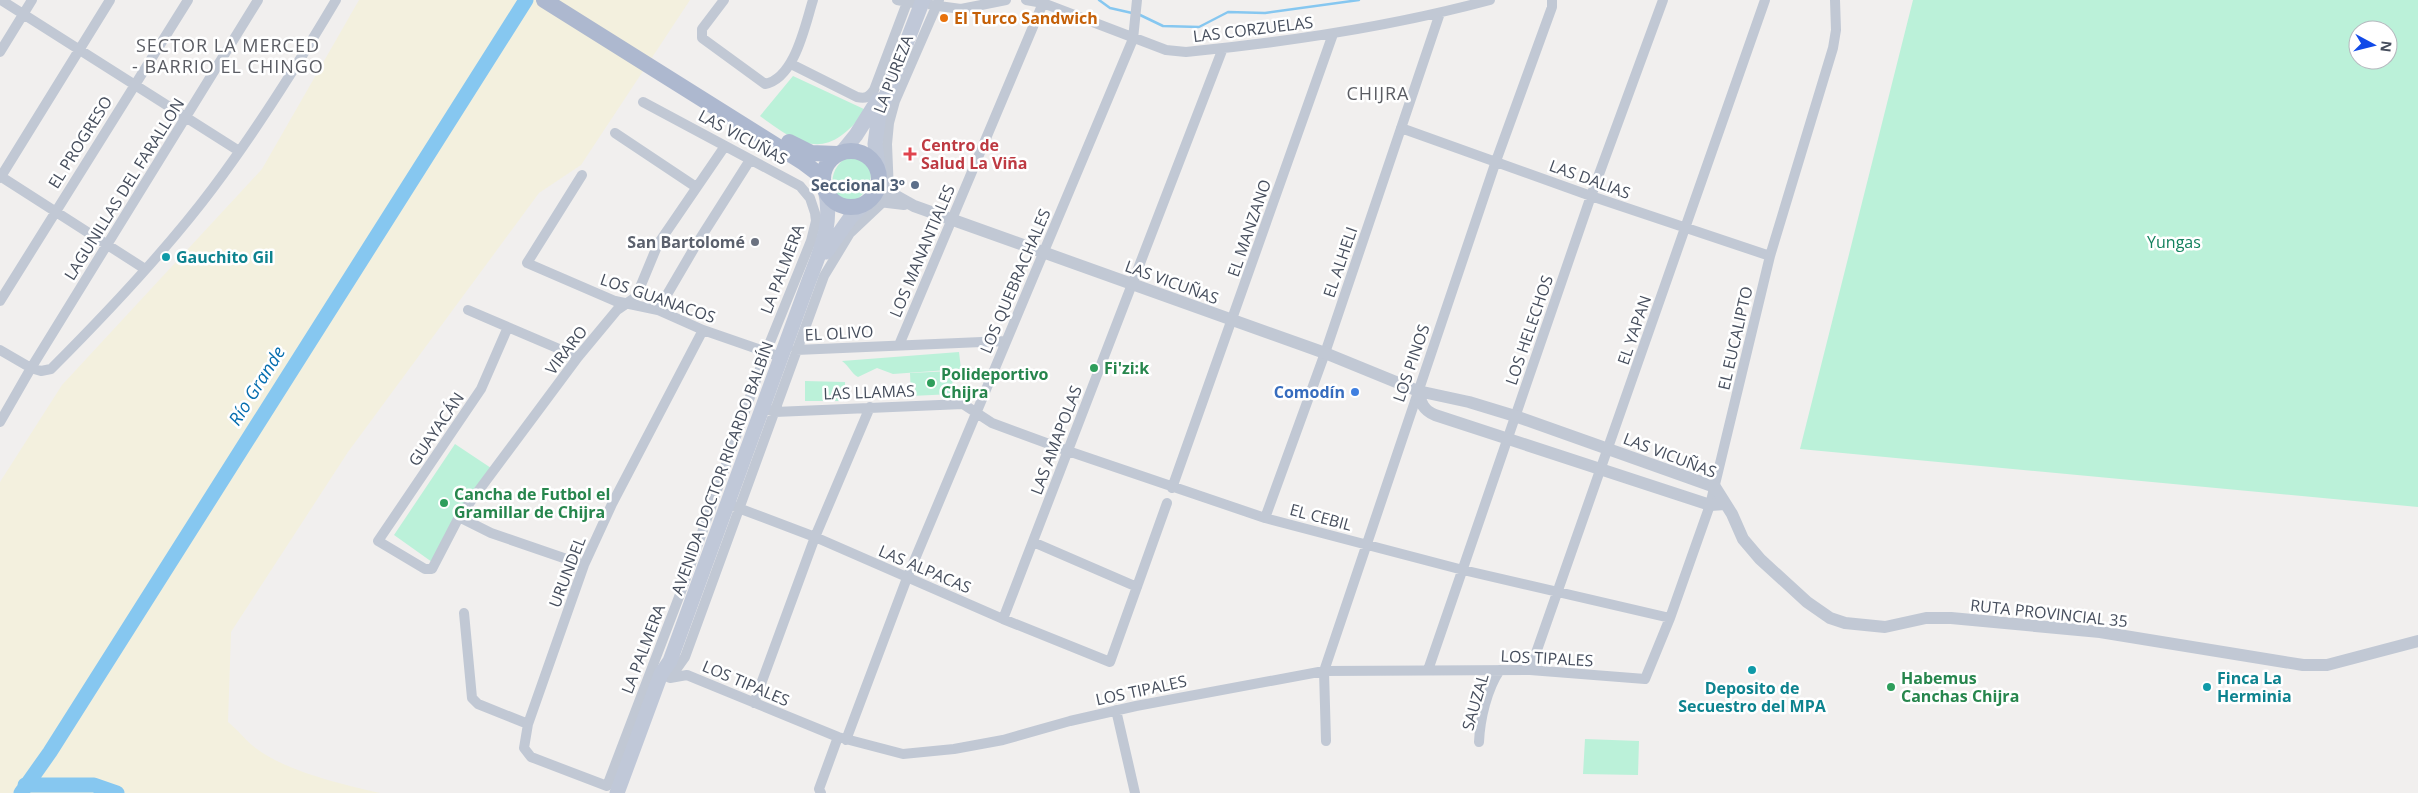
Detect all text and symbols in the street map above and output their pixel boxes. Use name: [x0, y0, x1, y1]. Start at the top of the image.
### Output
place label: El Turco Sandwich: [954, 7, 1098, 29]
street label: LAS CORZUELAS: [1192, 11, 1314, 47]
marker: El Turco Sandwich: [938, 12, 950, 24]
north arrow: [2348, 20, 2398, 70]
street label: LA PUREZA: [868, 31, 918, 116]
district label: SECTOR LA MERCED - BARRIO EL CHINGO: [132, 33, 324, 78]
text: N: [2376, 40, 2397, 53]
district label: CHIJRA: [1347, 81, 1409, 105]
street label: EL PROGRESO: [43, 92, 117, 192]
street label: LAGUNILLAS DEL FARALLON: [59, 94, 189, 284]
street label: LAS VICUÑAS: [695, 104, 792, 170]
place label: Centro de Salud La Viña: [921, 134, 1027, 174]
marker: Centro de Salud La Viña: [903, 147, 917, 161]
street label: LAS DALIAS: [1546, 154, 1634, 204]
place label: Seccional 3º: [811, 174, 905, 196]
street label: EL MANZANO: [1222, 176, 1276, 280]
marker: Seccional 3º: [909, 179, 921, 191]
street label: LOS MANANTIALES: [884, 181, 960, 321]
street label: LOS QUEBRACHALES: [975, 205, 1056, 357]
street label: LA PALMERA: [755, 220, 809, 317]
street label: EL ALHELI: [1318, 224, 1362, 300]
place label: San Bartolomé: [627, 231, 745, 253]
park label: Yungas: [2147, 231, 2201, 253]
marker: San Bartolomé: [749, 236, 761, 248]
place label: Gauchito Gil: [176, 246, 274, 268]
marker: Gauchito Gil: [160, 251, 172, 263]
street label: LAS VICUÑAS: [1122, 255, 1222, 309]
street label: LOS GUANACOS: [597, 268, 719, 328]
street label: LOS HELECHOS: [1500, 272, 1558, 388]
street label: EL EUCALIPTO: [1712, 284, 1758, 392]
street label: EL YAPAN: [1612, 292, 1656, 368]
street label: EL OLIVO: [804, 320, 874, 346]
street label: VIRARO: [540, 321, 592, 379]
street label: LOS PINOS: [1387, 321, 1435, 405]
street label: AVENIDA DOCTOR RICARDO BALBÍN: [666, 338, 778, 598]
water label: Río Grande: [222, 341, 290, 430]
place label: Fi'zi:k: [1104, 357, 1149, 379]
marker: Fi'zi:k: [1088, 362, 1100, 374]
place label: Polideportivo Chijra: [941, 363, 1049, 403]
marker: Polideportivo Chijra: [925, 377, 937, 389]
street label: LAS LLAMAS: [823, 379, 915, 405]
place label: Comodín: [1274, 381, 1345, 403]
street label: LAS AMAPOLAS: [1025, 382, 1087, 498]
marker: Comodín: [1349, 386, 1361, 398]
street label: GUAYACÁN: [403, 388, 469, 470]
street label: LAS VICUÑAS: [1620, 427, 1720, 483]
place label: Cancha de Futbol el Gramillar de Chijra: [454, 483, 610, 523]
marker: Cancha de Futbol el Gramillar de Chijra: [438, 497, 450, 509]
street label: EL CEBIL: [1287, 498, 1355, 536]
street label: URUNDEL: [543, 533, 591, 611]
street label: LAS ALPACAS: [875, 540, 975, 598]
street label: RUTA PROVINCIAL 35: [1969, 594, 2129, 632]
street label: LA PALMERA: [616, 600, 670, 697]
street label: LOS TIPALES: [1500, 645, 1594, 671]
street label: LOS TIPALES: [699, 655, 793, 711]
marker: Deposito de Secuestro del MPA: [1746, 664, 1758, 676]
place label: Habemus Canchas Chijra: [1901, 667, 2019, 707]
place label: Finca La Herminia: [2217, 667, 2292, 707]
street label: LOS TIPALES: [1093, 670, 1189, 710]
street label: SAUZAL: [1456, 671, 1494, 733]
place label: Deposito de Secuestro del MPA: [1678, 677, 1827, 717]
marker: Habemus Canchas Chijra: [1885, 681, 1897, 693]
marker: Finca La Herminia: [2201, 681, 2213, 693]

